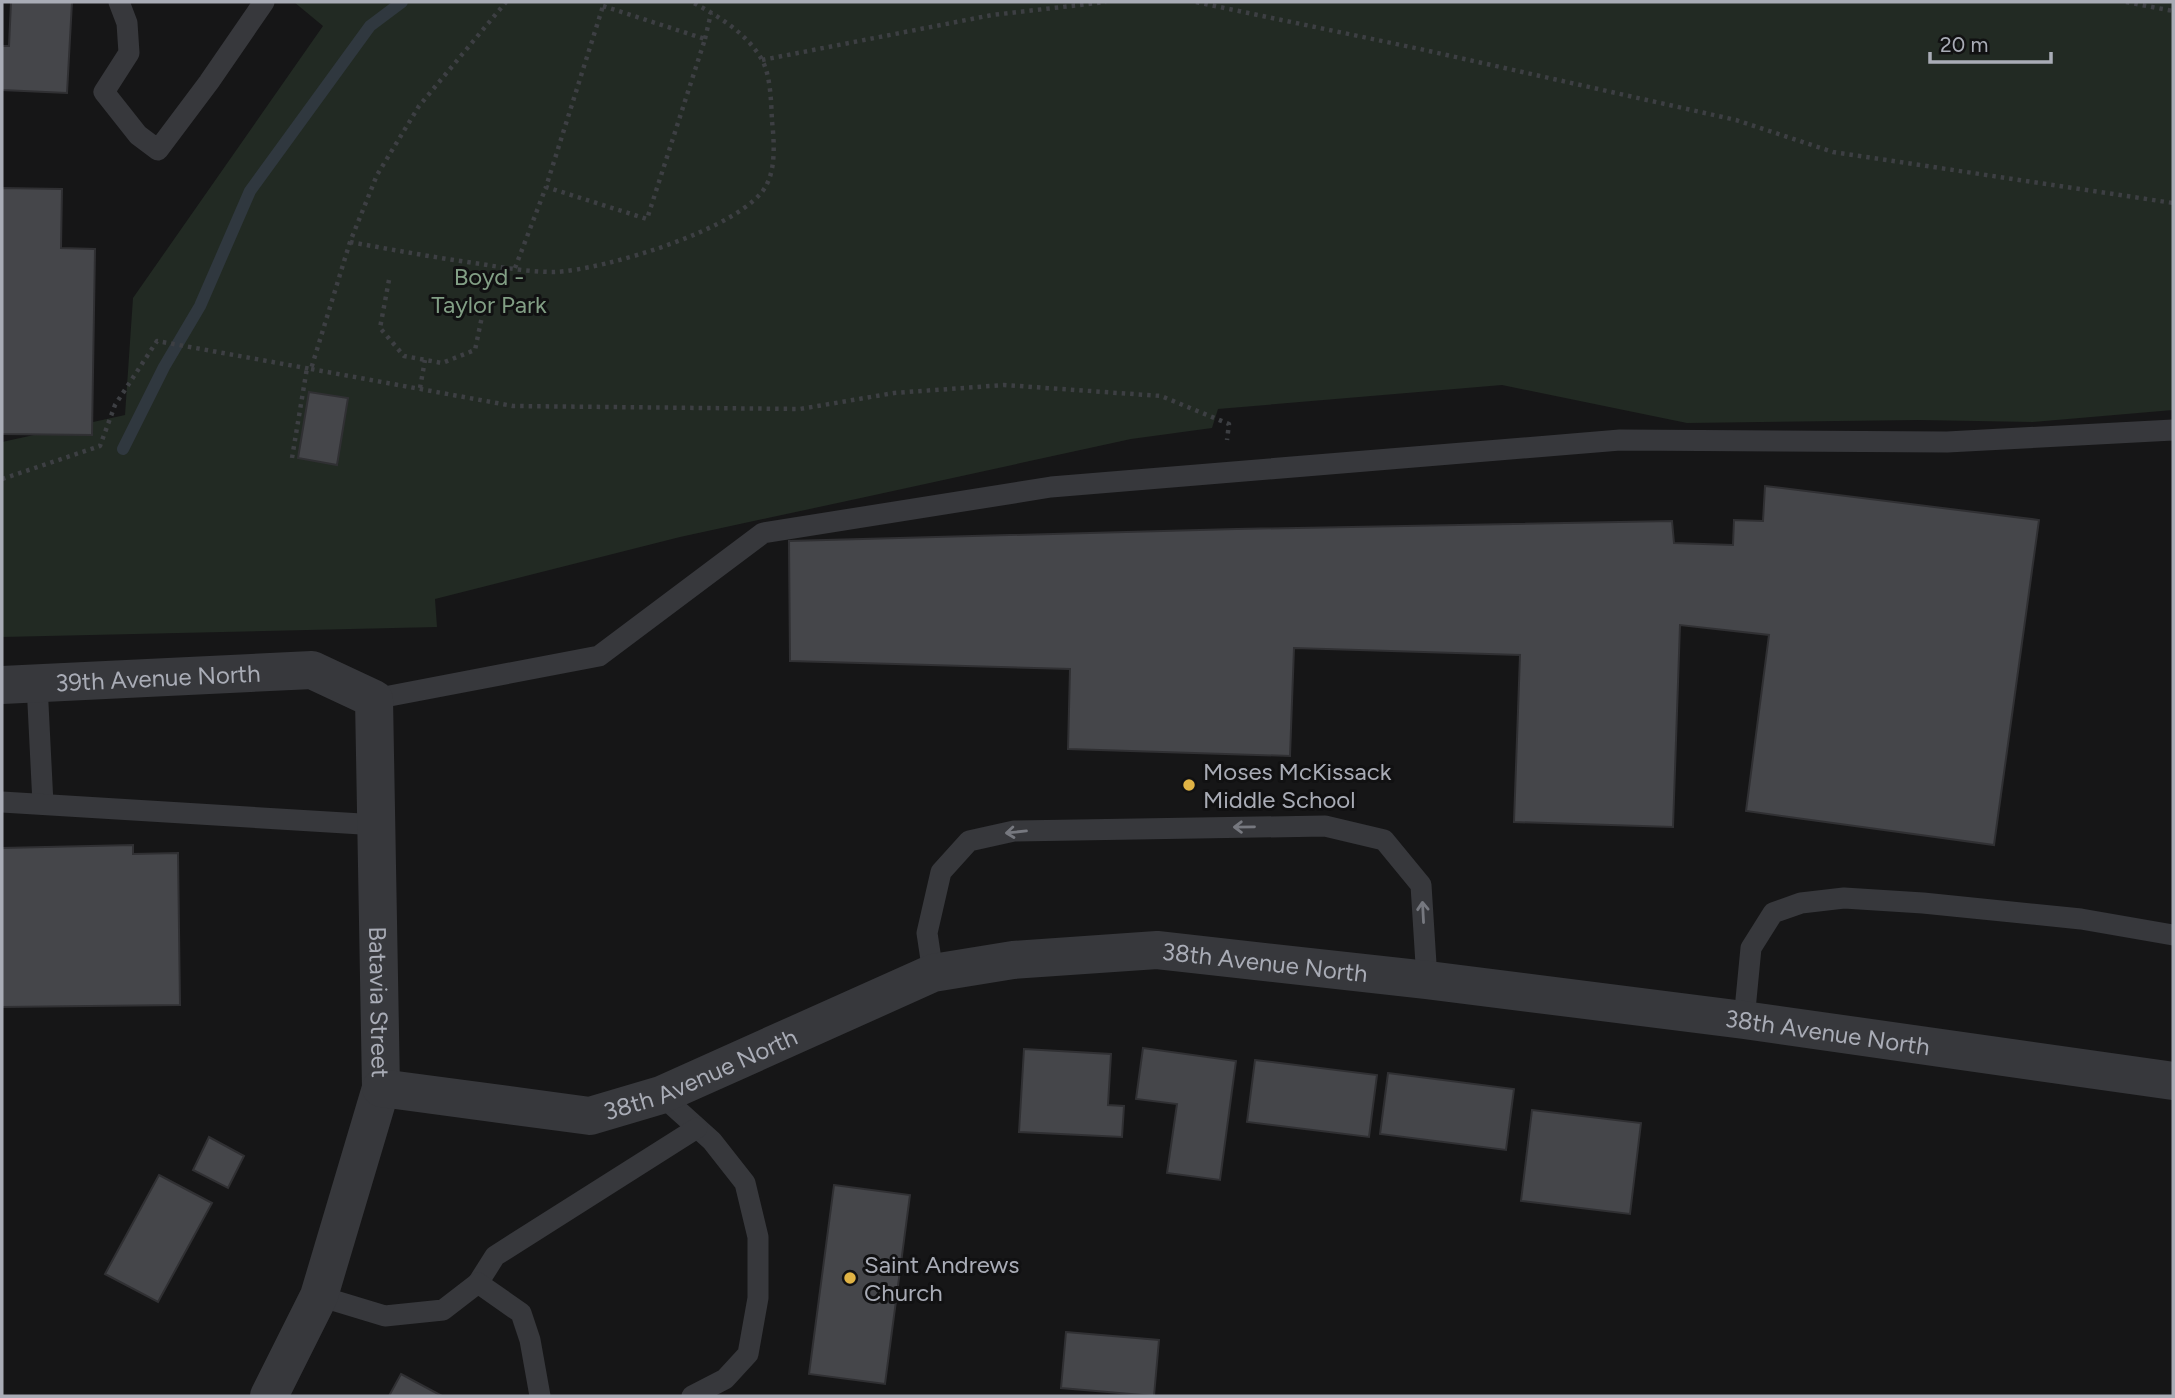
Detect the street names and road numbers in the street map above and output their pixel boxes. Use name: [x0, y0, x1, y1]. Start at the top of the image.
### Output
street label: 39th Avenue North: [55, 658, 261, 697]
street label: Batavia Street: [364, 926, 395, 1078]
street label: 38th Avenue North: [1161, 936, 1369, 988]
street label: 38th Avenue North: [1724, 1003, 1932, 1061]
street label: 38th Avenue North: [600, 1021, 801, 1126]

